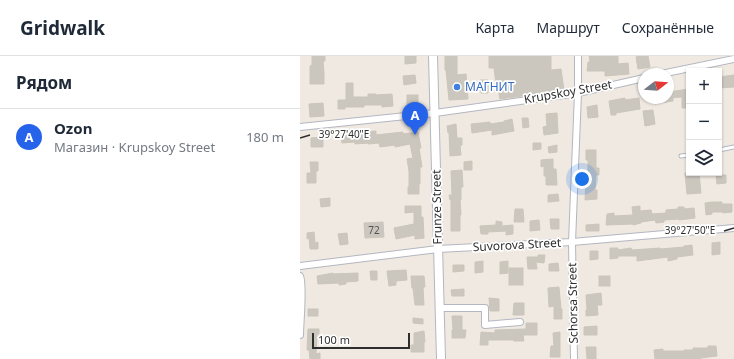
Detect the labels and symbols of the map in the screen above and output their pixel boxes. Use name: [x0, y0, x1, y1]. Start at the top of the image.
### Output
north arrow: [638, 68, 674, 104]
street label: Krupskoy Street: [523, 75, 614, 108]
place label: МАГНИТ: [465, 78, 515, 95]
marker: МАГНИТ: [452, 82, 462, 92]
pin: A: [402, 102, 428, 135]
text: 39°27'40"E: [319, 127, 369, 141]
street label: Frunze Street: [427, 169, 446, 245]
your location: [572, 169, 592, 189]
house number: 72: [368, 223, 380, 237]
text: 39°27'50"E: [665, 223, 715, 237]
street label: Suvorova Street: [472, 234, 562, 255]
street label: Schorsa Street: [563, 262, 582, 344]
scale bar: [312, 331, 410, 350]

